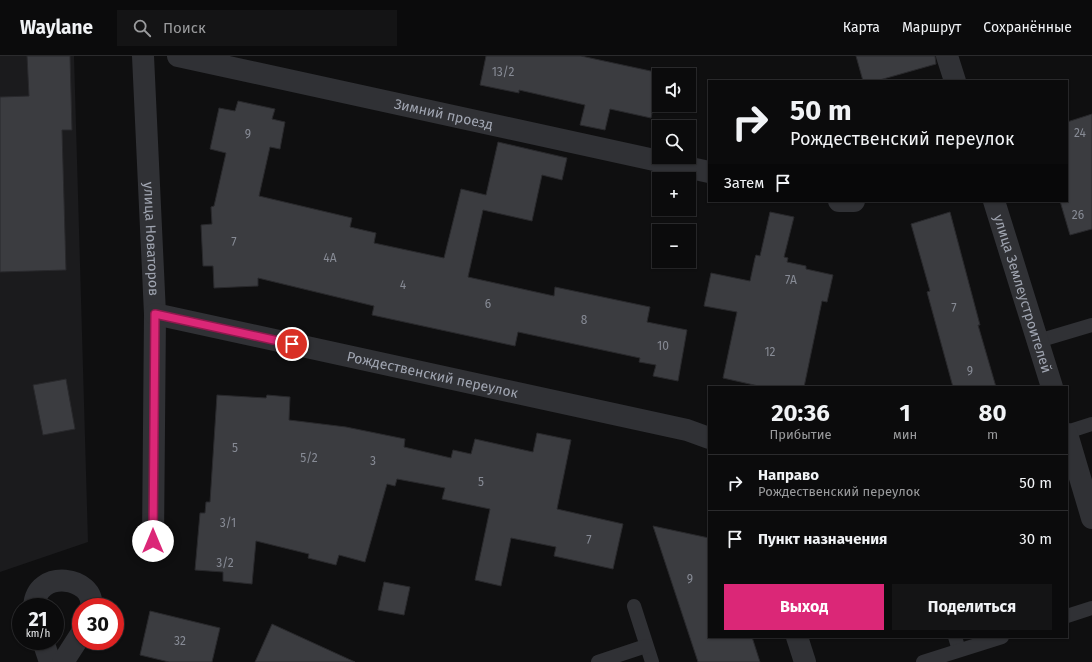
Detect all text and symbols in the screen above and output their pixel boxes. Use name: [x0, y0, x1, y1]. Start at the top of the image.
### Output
search box: [117, 10, 397, 46]
text: Waylane: [20, 16, 93, 39]
icon: search: [131, 17, 153, 39]
text: Поиск: [163, 19, 206, 37]
text: Карта: [843, 19, 880, 36]
text: Маршрут: [902, 19, 961, 36]
text: Сохранённые: [983, 19, 1072, 36]
house number: 13/2: [492, 65, 514, 79]
map controls: [652, 68, 696, 268]
button: sound: [652, 68, 696, 112]
text: 50 m: [790, 94, 852, 127]
street label: Зимний проезд: [393, 95, 495, 134]
icon: right: [724, 96, 776, 148]
button: search: [652, 120, 696, 164]
house number: 24: [1074, 126, 1087, 140]
house number: 9: [245, 127, 251, 141]
text: Рождественский переулок: [790, 128, 1014, 150]
button: +: [652, 172, 696, 216]
icon: arrive: [772, 172, 794, 194]
text: Затем: [724, 174, 764, 192]
street label: улица Новаторов: [140, 181, 162, 296]
house number: 26: [1072, 208, 1084, 222]
street label: улица Землеустроителей: [990, 212, 1055, 375]
button: −: [652, 224, 696, 268]
house number: 7: [231, 235, 237, 249]
house number: 4А: [323, 251, 337, 265]
house number: 7А: [785, 273, 797, 287]
house number: 4: [400, 278, 407, 292]
house number: 6: [485, 297, 491, 311]
house number: 7: [951, 301, 957, 315]
house number: 8: [581, 313, 588, 327]
pin: [275, 327, 309, 361]
icon: arrive: [281, 333, 303, 355]
house number: 10: [657, 339, 669, 353]
house number: 12: [764, 345, 776, 359]
street label: Рождественский переулок: [345, 348, 520, 402]
house number: 9: [967, 364, 973, 378]
text: 20:36: [771, 399, 830, 427]
text: 1: [899, 399, 911, 427]
text: 80: [979, 399, 1007, 427]
text: Прибытие: [769, 427, 832, 442]
text: мин: [893, 427, 917, 442]
text: m: [987, 427, 998, 442]
house number: 5: [232, 441, 238, 455]
house number: 5/2: [300, 451, 318, 465]
house number: 3: [370, 454, 376, 468]
text: Направо: [758, 466, 819, 484]
icon: right: [724, 472, 746, 494]
text: 50 m: [1019, 474, 1052, 492]
house number: 5: [478, 475, 484, 489]
text: Рождественский переулок: [758, 484, 920, 499]
house number: 3/1: [220, 516, 236, 530]
position arrow: [132, 520, 174, 562]
icon: arrive: [724, 528, 746, 550]
text: Пункт назначения: [758, 530, 887, 548]
text: 30 m: [1019, 530, 1052, 548]
house number: 7: [586, 533, 592, 547]
house number: 3/2: [216, 556, 234, 570]
house number: 9: [687, 572, 693, 586]
button: Выход: [724, 584, 884, 630]
button: Поделиться: [892, 584, 1052, 630]
speed limit sign: 30: [72, 598, 124, 650]
text: 21: [28, 607, 48, 631]
text: km/h: [26, 628, 50, 640]
house number: 32: [174, 634, 186, 648]

